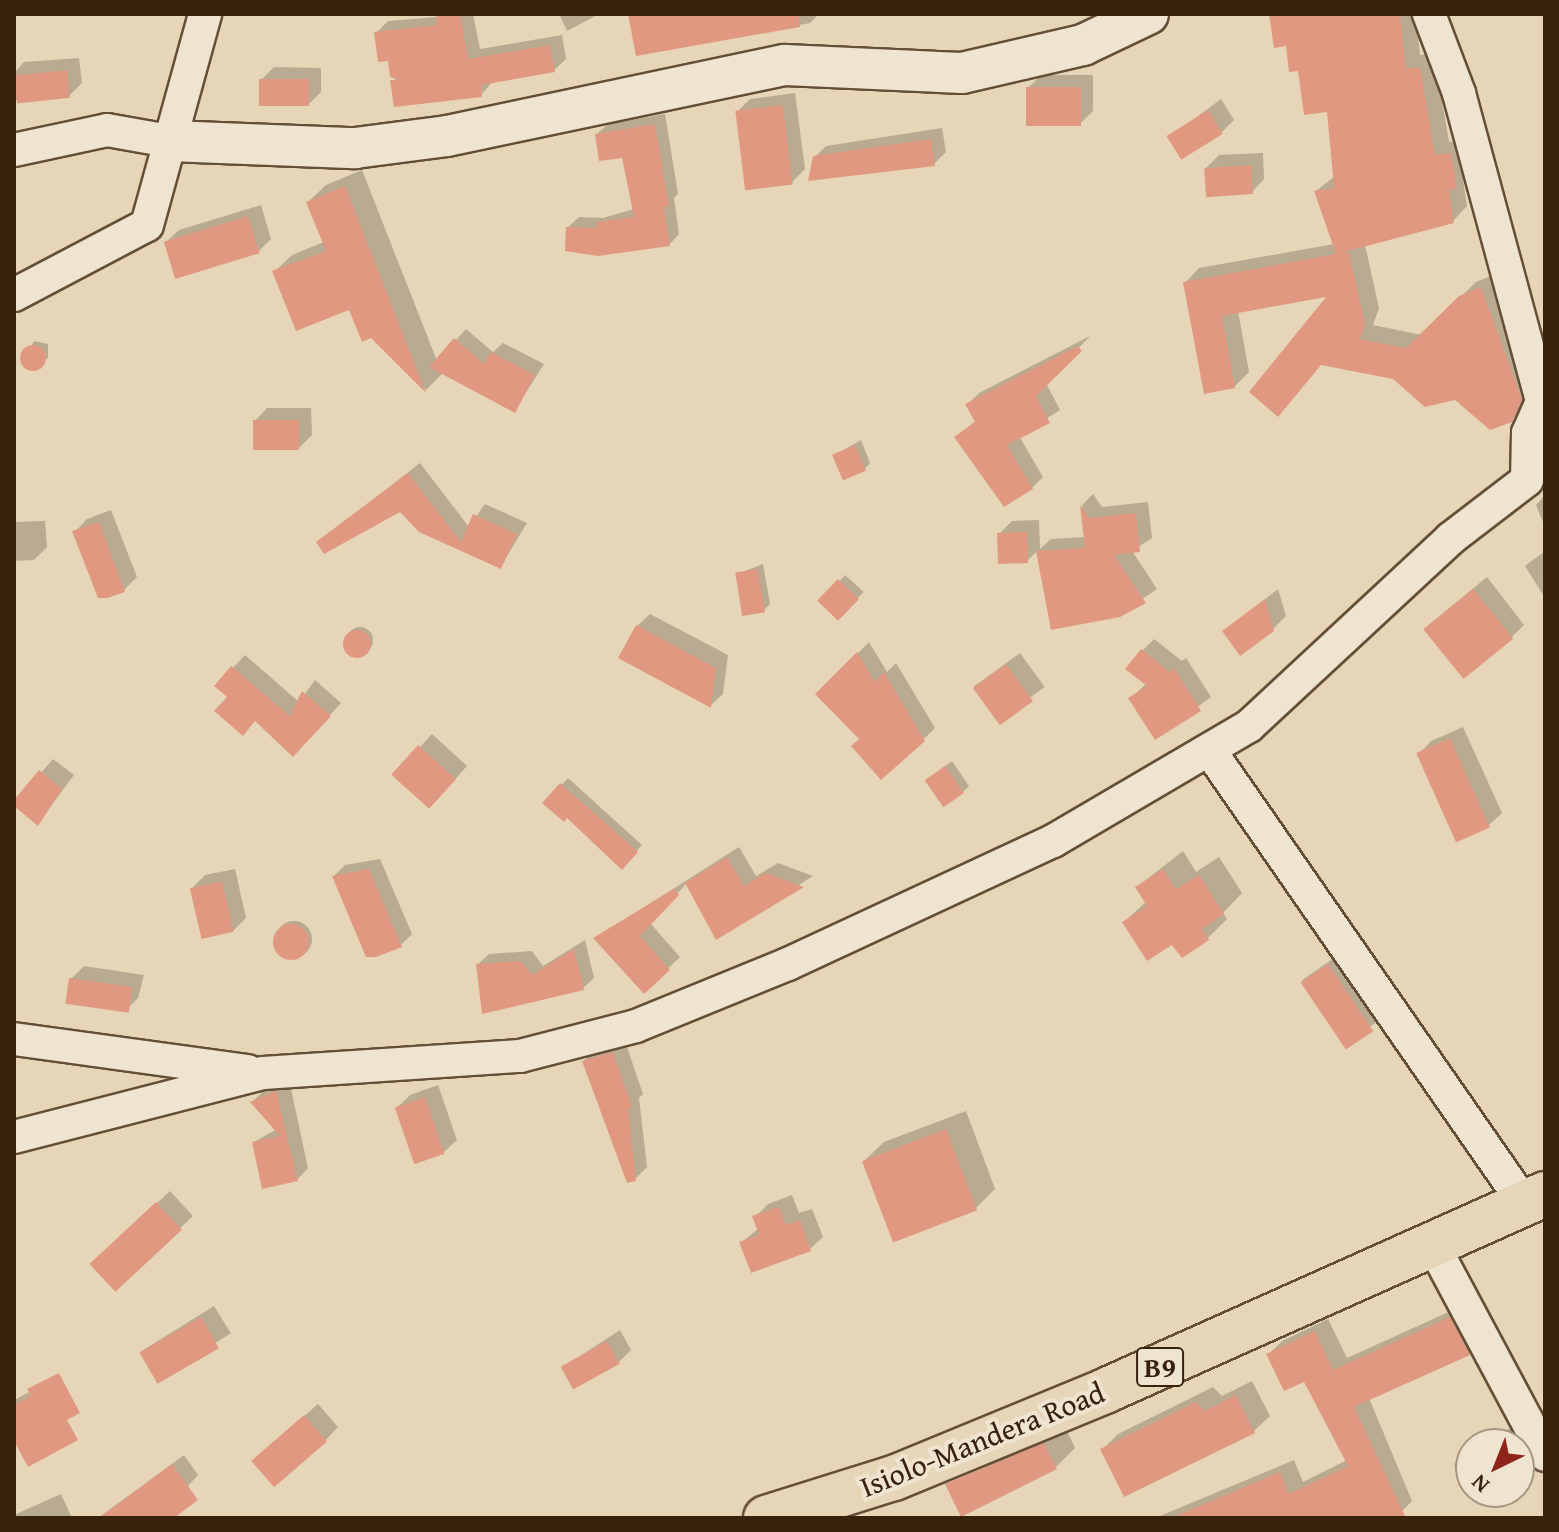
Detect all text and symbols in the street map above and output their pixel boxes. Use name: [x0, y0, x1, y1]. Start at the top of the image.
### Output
road number: B9: [1136, 1343, 1184, 1391]
street label: Isiolo-Mandera Road: [855, 1374, 1109, 1504]
north arrow: [1455, 1428, 1535, 1508]
text: N: [1464, 1467, 1496, 1501]

